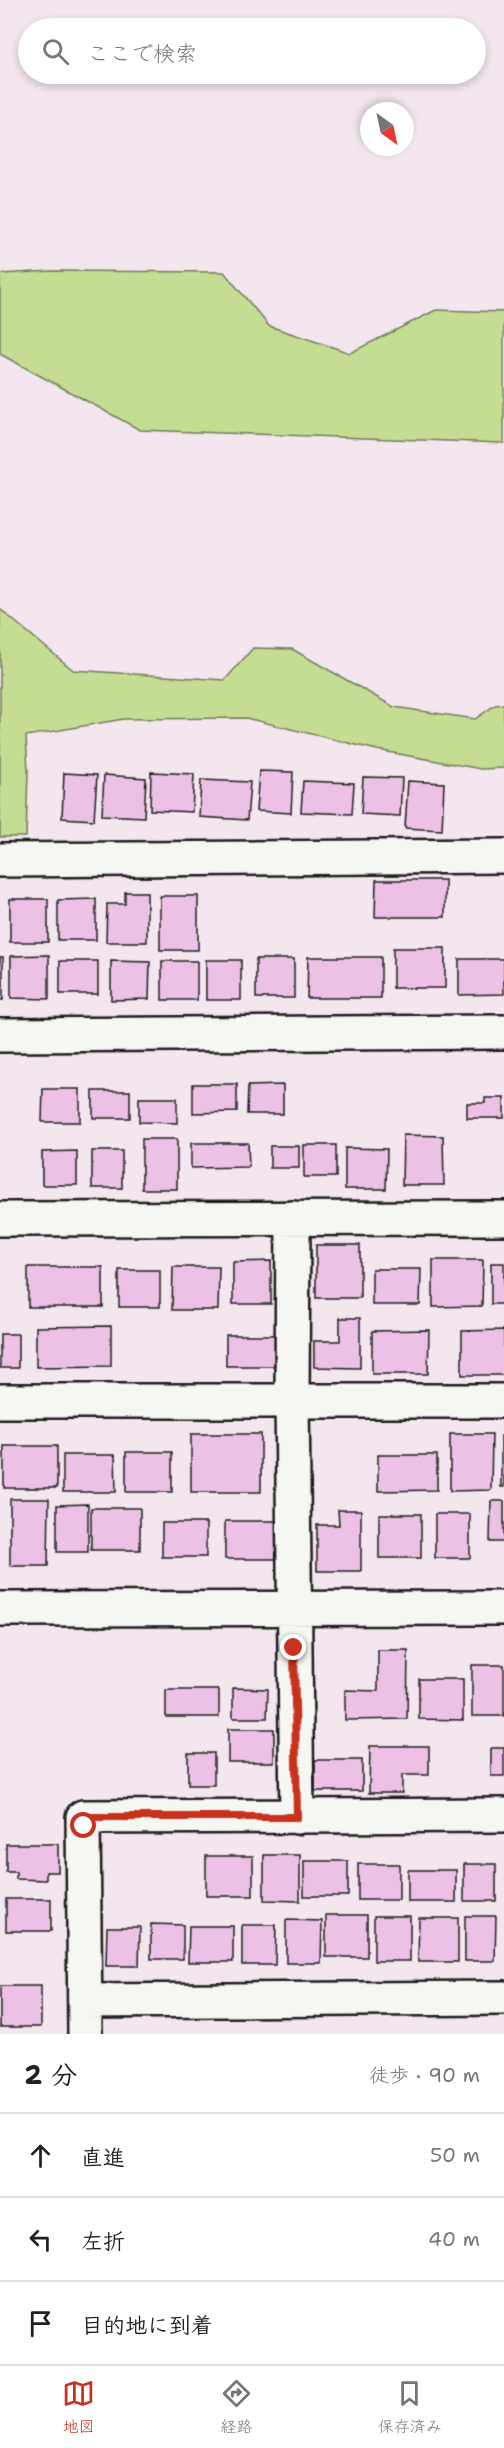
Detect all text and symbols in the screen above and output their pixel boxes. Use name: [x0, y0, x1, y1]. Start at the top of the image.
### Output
search box: [18, 18, 486, 84]
icon: search: [39, 35, 72, 68]
text: ここで検索: [87, 39, 197, 68]
north arrow: [360, 102, 414, 156]
route end: [280, 1634, 306, 1660]
route start: [70, 1812, 96, 1838]
text: 2 分: [24, 2057, 77, 2092]
text: 徒歩 · 90 m: [369, 2062, 480, 2088]
icon: ahead: [24, 2139, 57, 2172]
text: 50 m: [430, 2142, 480, 2168]
text: 直進: [81, 2143, 125, 2172]
icon: left: [24, 2223, 57, 2256]
text: 40 m: [428, 2226, 480, 2252]
text: 左折: [81, 2227, 125, 2256]
icon: arrive: [24, 2307, 57, 2340]
text: 目的地に到着: [81, 2311, 213, 2340]
tab: 地図: [62, 2377, 95, 2437]
tab: 経路: [220, 2377, 253, 2437]
tab: 保存済み: [378, 2377, 442, 2437]

